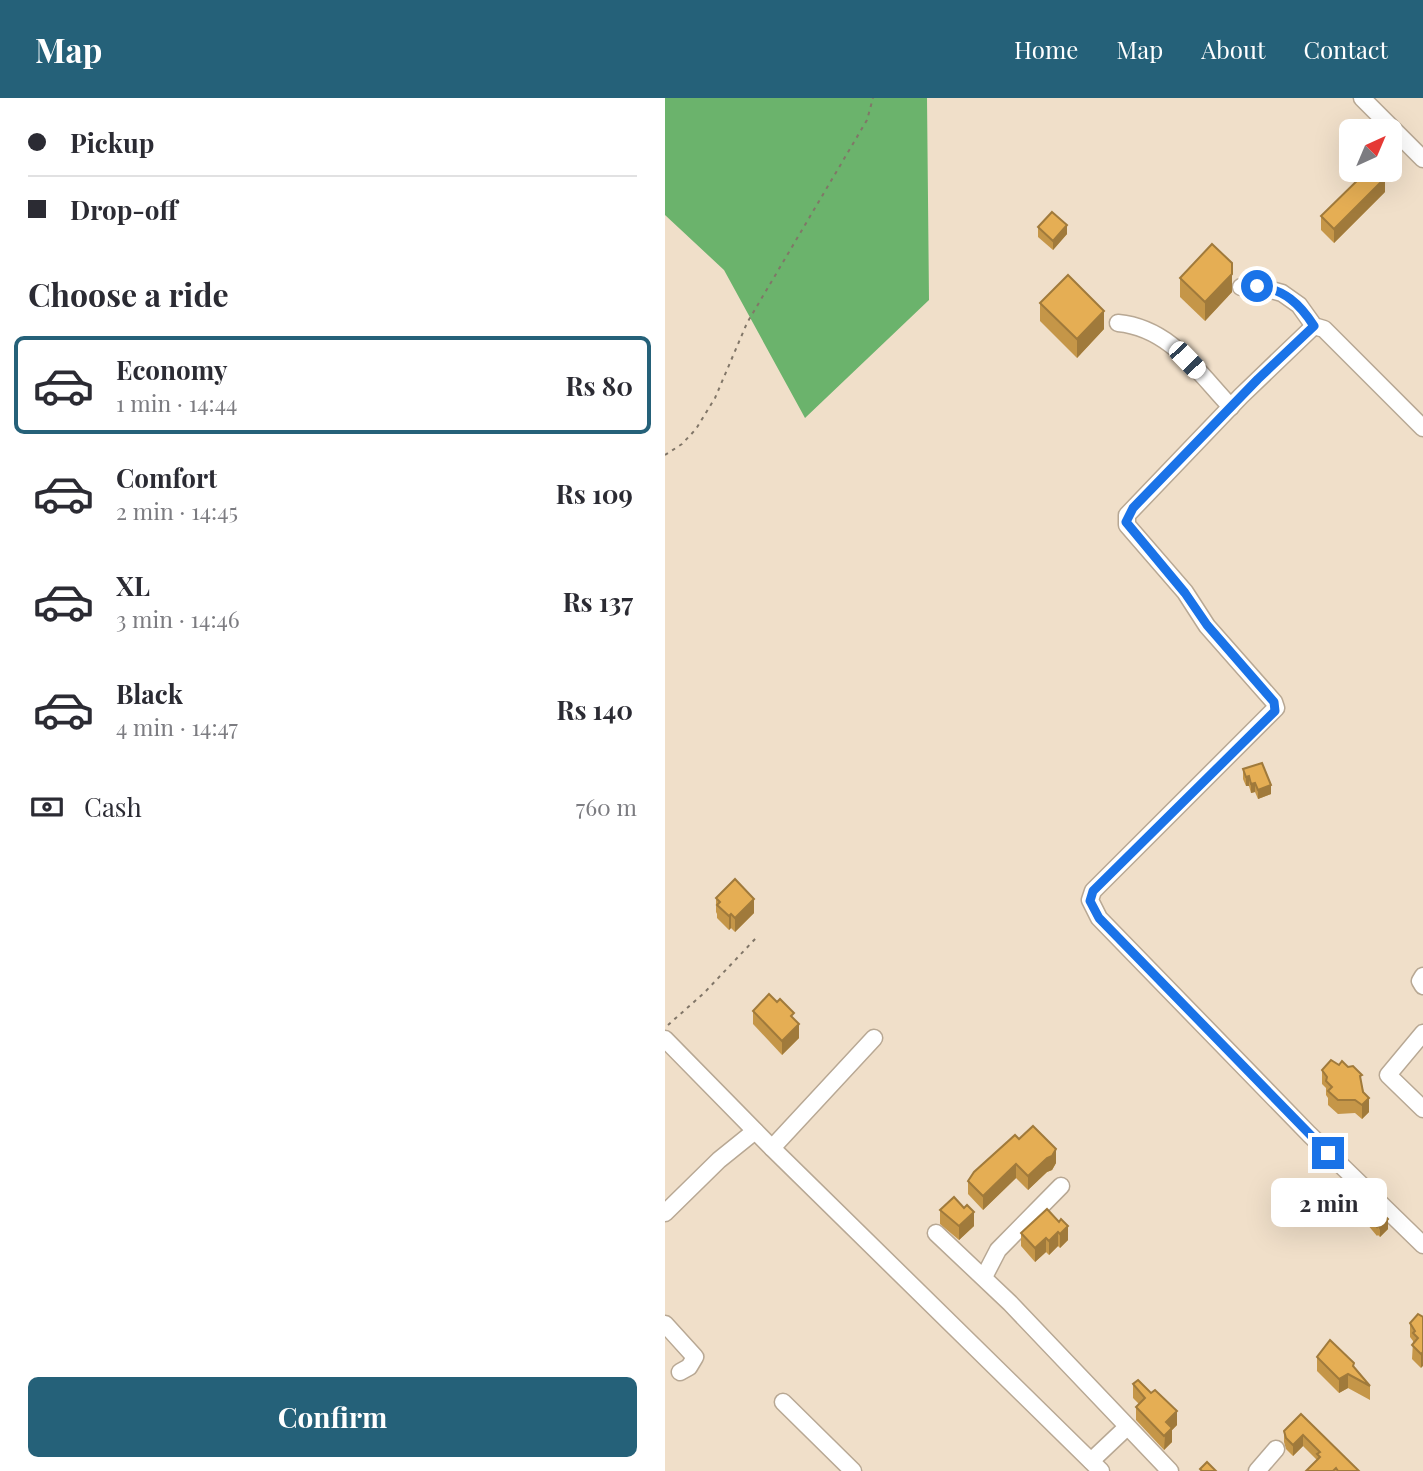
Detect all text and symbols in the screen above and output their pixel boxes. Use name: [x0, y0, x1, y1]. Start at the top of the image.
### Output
text: Map: [35, 27, 102, 71]
text: Home: [1014, 33, 1078, 65]
text: Map: [1116, 33, 1163, 65]
text: About: [1201, 33, 1265, 65]
text: Contact: [1303, 33, 1388, 65]
north arrow: [1339, 119, 1402, 182]
map controls: [1339, 119, 1402, 182]
text: Pickup: [70, 125, 154, 160]
text: Drop-off: [70, 192, 177, 227]
route start: [1241, 270, 1273, 302]
text: Choose a ride: [28, 272, 229, 315]
car: [1165, 338, 1210, 382]
text: Economy: [116, 352, 227, 387]
icon: car: [32, 354, 95, 417]
text: Rs 80: [566, 368, 633, 403]
text: 1 min · 14:44: [116, 387, 237, 418]
text: Comfort: [116, 460, 217, 495]
icon: car: [32, 462, 95, 525]
text: Rs 109: [556, 476, 633, 511]
text: 2 min · 14:45: [116, 495, 238, 526]
text: XL: [116, 568, 150, 603]
icon: car: [32, 570, 95, 633]
text: Rs 137: [563, 584, 633, 619]
text: 3 min · 14:46: [116, 603, 240, 634]
text: Black: [116, 676, 183, 711]
icon: car: [32, 678, 95, 741]
text: Rs 140: [556, 692, 633, 727]
text: 4 min · 14:47: [116, 711, 238, 742]
icon: cash: [28, 788, 66, 826]
text: Cash: [84, 789, 142, 824]
text: 760 m: [576, 791, 637, 822]
route end: [1312, 1137, 1344, 1169]
callout: 2 min: [1270, 1178, 1386, 1226]
text: 2 min: [1299, 1187, 1359, 1218]
button: Confirm: [28, 1377, 637, 1457]

